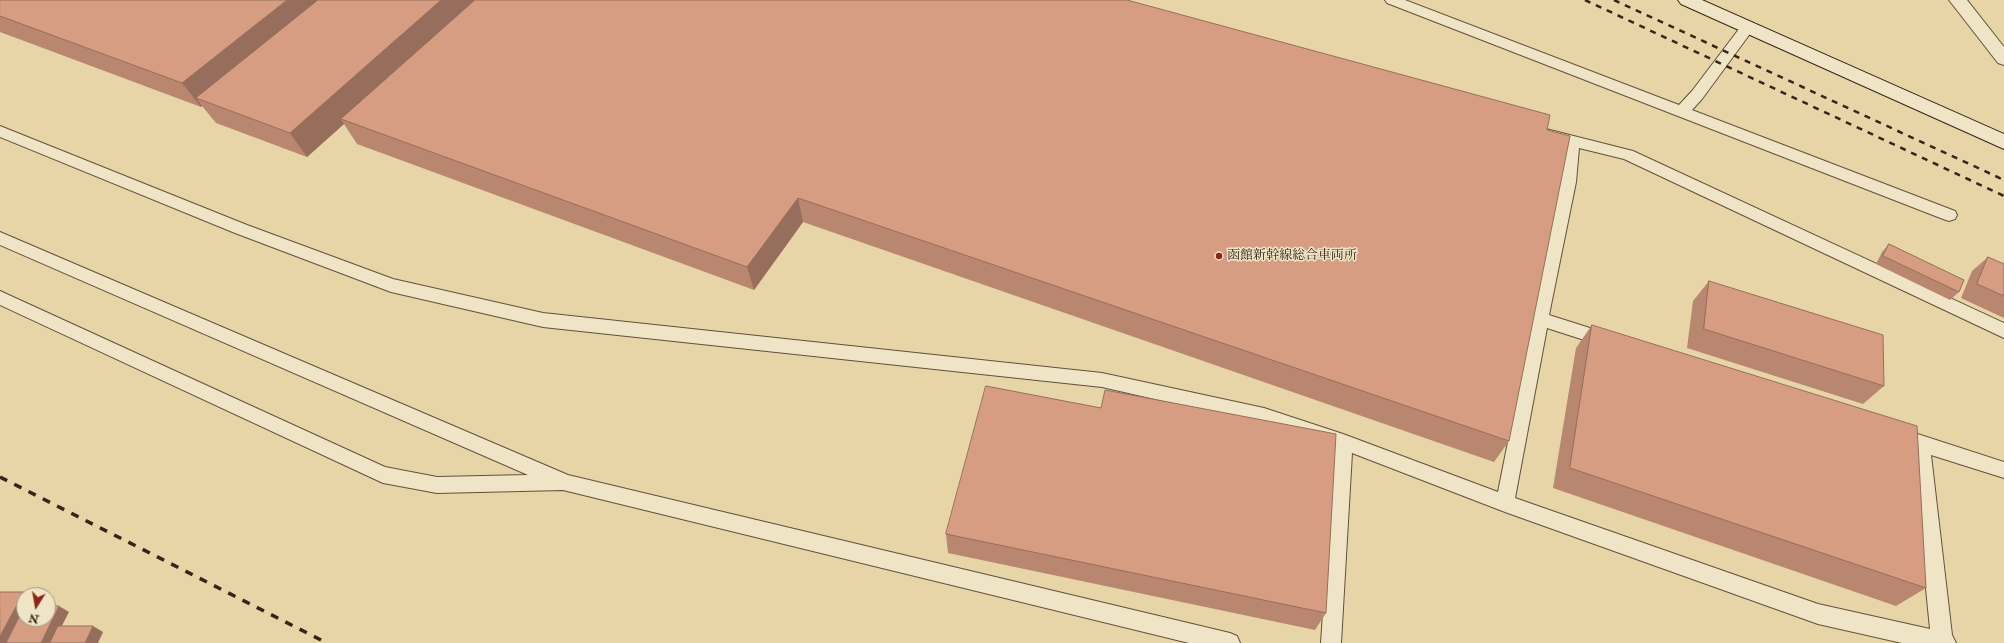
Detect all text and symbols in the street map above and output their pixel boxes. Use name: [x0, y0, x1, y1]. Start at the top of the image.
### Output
place label: 函館新幹線総合車両所: [1227, 248, 1357, 264]
marker: 函館新幹線総合車両所: [1214, 251, 1224, 261]
north arrow: [16, 587, 56, 627]
text: N: [28, 611, 40, 626]

